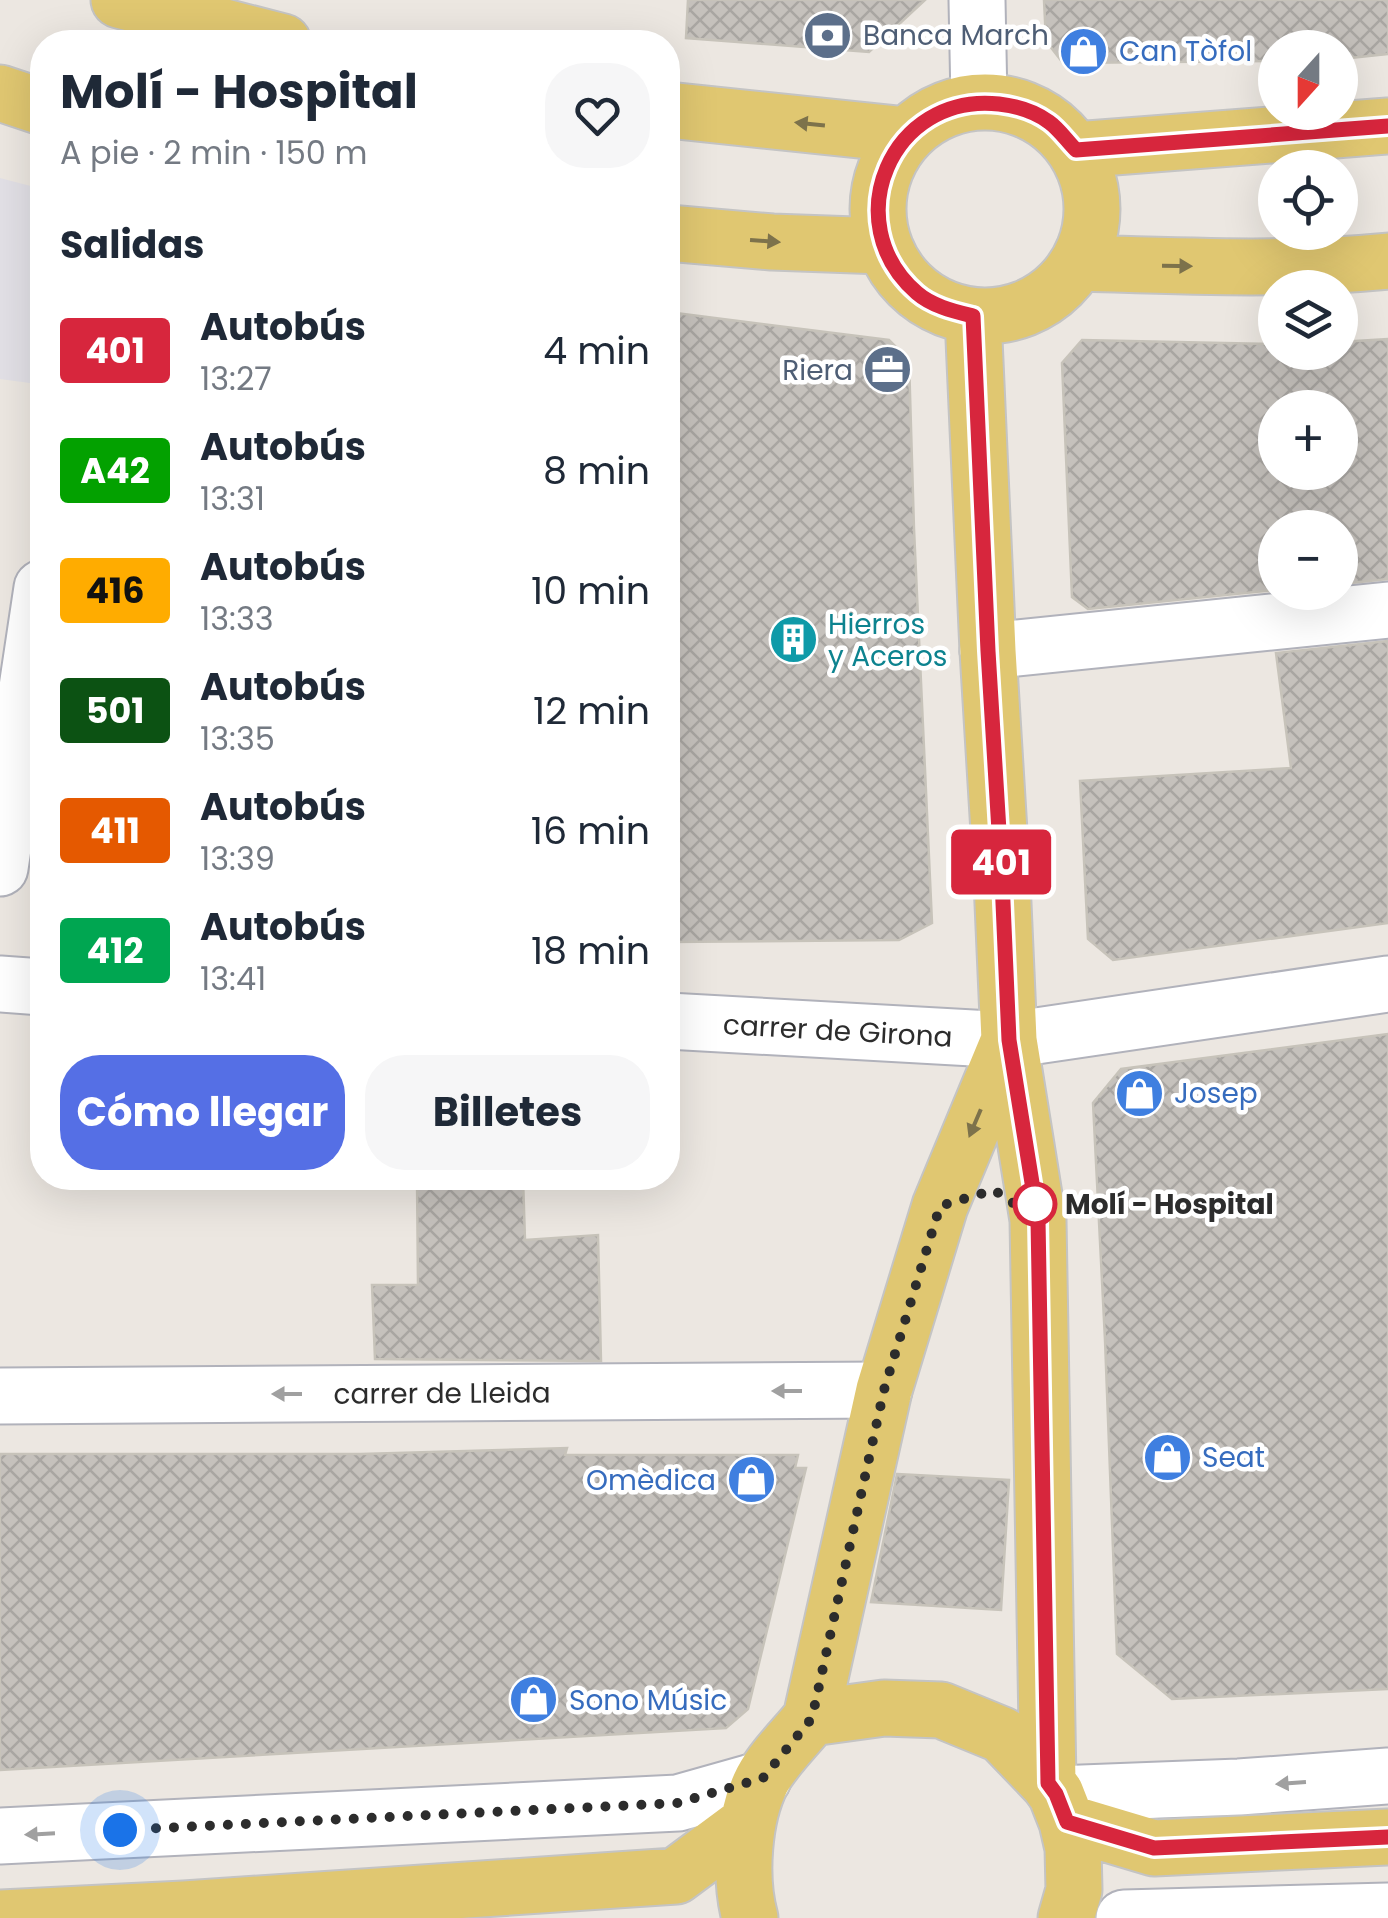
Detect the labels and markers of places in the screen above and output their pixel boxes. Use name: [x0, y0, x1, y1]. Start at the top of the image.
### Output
bank icon: Banca March: [802, 9, 854, 61]
place label: Banca March: [863, 16, 1049, 55]
shop icon: Can Tòfol: [1058, 25, 1110, 77]
place label: Can Tòfol: [1119, 32, 1252, 71]
office icon: Riera: [862, 344, 914, 396]
place label: Riera: [782, 351, 853, 390]
place label: Hierros y Aceros: [828, 605, 947, 676]
building icon: Hierros y Aceros: [767, 614, 819, 666]
shop icon: Josep: [1113, 1067, 1165, 1119]
place label: Josep: [1174, 1074, 1258, 1113]
marker: Molí - Hospital: [1014, 1183, 1056, 1225]
place label: Molí - Hospital: [1065, 1185, 1274, 1224]
shop icon: Seat: [1141, 1431, 1193, 1483]
place label: Seat: [1202, 1438, 1265, 1477]
shop icon: Omèdica: [725, 1454, 777, 1506]
place label: Omèdica: [586, 1461, 716, 1500]
shop icon: Sono Músic: [508, 1674, 560, 1726]
place label: Sono Músic: [569, 1681, 727, 1720]

